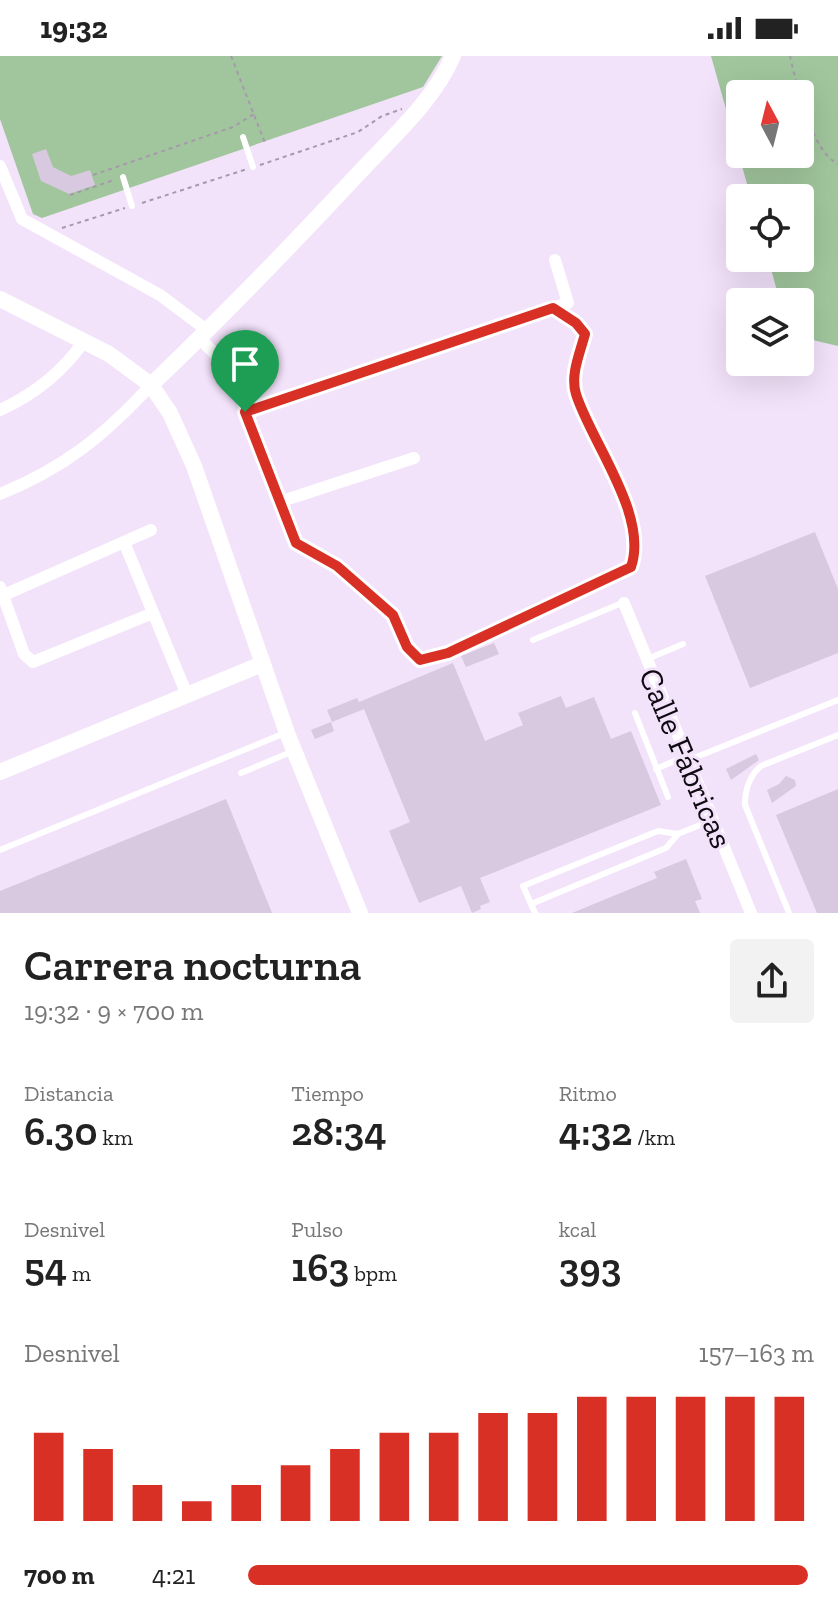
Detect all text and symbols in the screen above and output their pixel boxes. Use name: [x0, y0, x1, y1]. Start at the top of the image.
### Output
text: 19:32: [40, 10, 108, 46]
north arrow: [726, 80, 814, 168]
map controls: [726, 80, 814, 376]
button: locate: [726, 184, 814, 272]
button: layers: [726, 288, 814, 376]
pin: [211, 330, 279, 412]
icon: arrive: [223, 342, 267, 386]
street label: Calle Fábricas: [631, 662, 741, 854]
text: Carrera nocturna: [24, 938, 361, 991]
button: share: [730, 939, 814, 1023]
text: 19:32 · 9 × 700 m: [24, 995, 203, 1027]
text: Distancia: [24, 1080, 114, 1107]
text: Tiempo: [291, 1080, 364, 1107]
text: Ritmo: [559, 1080, 617, 1107]
text: 6.30: [24, 1107, 98, 1155]
text: 28:34: [291, 1107, 387, 1155]
text: 4:32: [559, 1107, 632, 1155]
text: km: [98, 1124, 133, 1151]
text: /km: [632, 1124, 675, 1151]
text: Desnivel: [24, 1216, 105, 1243]
text: Pulso: [291, 1216, 343, 1243]
text: kcal: [559, 1216, 596, 1243]
text: 54: [24, 1243, 67, 1291]
text: 163: [291, 1243, 349, 1291]
text: 393: [559, 1243, 621, 1291]
text: m: [67, 1260, 91, 1287]
text: bpm: [349, 1260, 397, 1287]
text: Desnivel: [24, 1337, 120, 1369]
text: 157–163 m: [698, 1337, 814, 1369]
text: 700 m: [24, 1559, 94, 1591]
text: 4:21: [152, 1559, 195, 1591]

